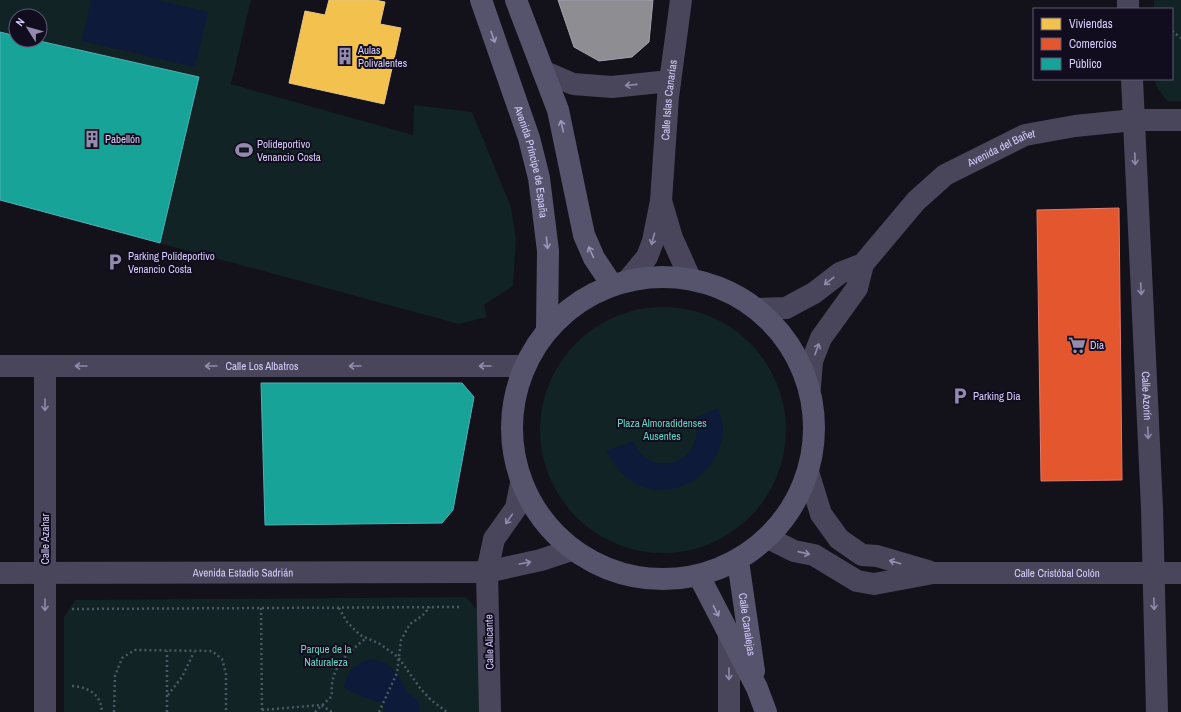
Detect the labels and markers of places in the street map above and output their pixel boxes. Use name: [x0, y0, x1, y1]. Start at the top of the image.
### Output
place label: Aulas Polivalentes: [357, 43, 408, 70]
building icon: Aulas Polivalentes: [335, 46, 355, 66]
building icon: Pabellón: [82, 129, 102, 149]
place label: Pabellón: [105, 132, 140, 146]
place label: Polideportivo Venancio Costa: [257, 137, 321, 164]
sports icon: Polideportivo Venancio Costa: [234, 140, 254, 160]
place label: Parking Polideportivo Venancio Costa: [128, 249, 215, 276]
parking icon: Parking Polideportivo Venancio Costa: [105, 252, 125, 272]
supermarket icon: Dia: [1067, 335, 1087, 355]
place label: Dia: [1090, 338, 1104, 352]
parking icon: Parking Dia: [950, 386, 970, 406]
place label: Parking Dia: [973, 389, 1021, 403]

